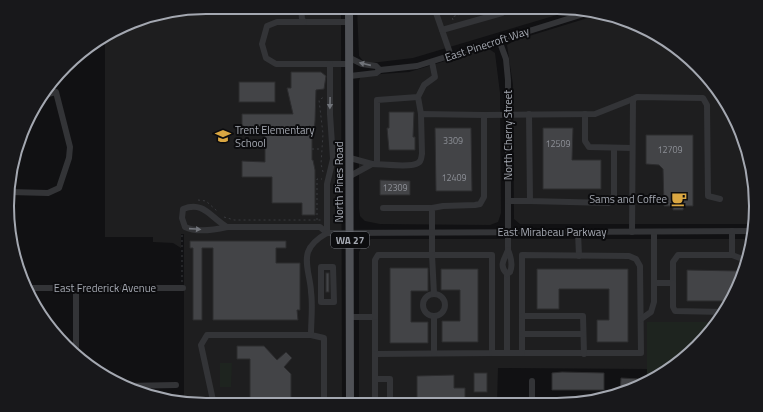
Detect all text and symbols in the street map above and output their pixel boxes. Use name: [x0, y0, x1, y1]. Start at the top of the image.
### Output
street label: East Pinecroft Way: [443, 23, 532, 65]
one-way arrow: [359, 60, 371, 66]
street label: North Cherry Street: [500, 90, 516, 180]
one-way arrow: [327, 97, 334, 109]
place label: Trent Elementary School: [235, 122, 315, 151]
school or university icon: Trent Elementary School: [214, 127, 232, 145]
house number: 3309: [443, 134, 463, 147]
house number: 12509: [545, 137, 571, 150]
street label: North Pines Road: [331, 141, 347, 222]
house number: 12709: [657, 143, 683, 156]
house number: 12409: [441, 171, 467, 184]
house number: 12309: [382, 181, 408, 194]
cafe icon: Sams and Coffee: [670, 190, 688, 208]
place label: Sams and Coffee: [589, 191, 667, 207]
street label: East Mirabeau Parkway: [497, 224, 607, 240]
one-way arrow: [189, 226, 201, 233]
road number: WA 27: [331, 232, 369, 248]
street label: East Frederick Avenue: [54, 280, 157, 296]

